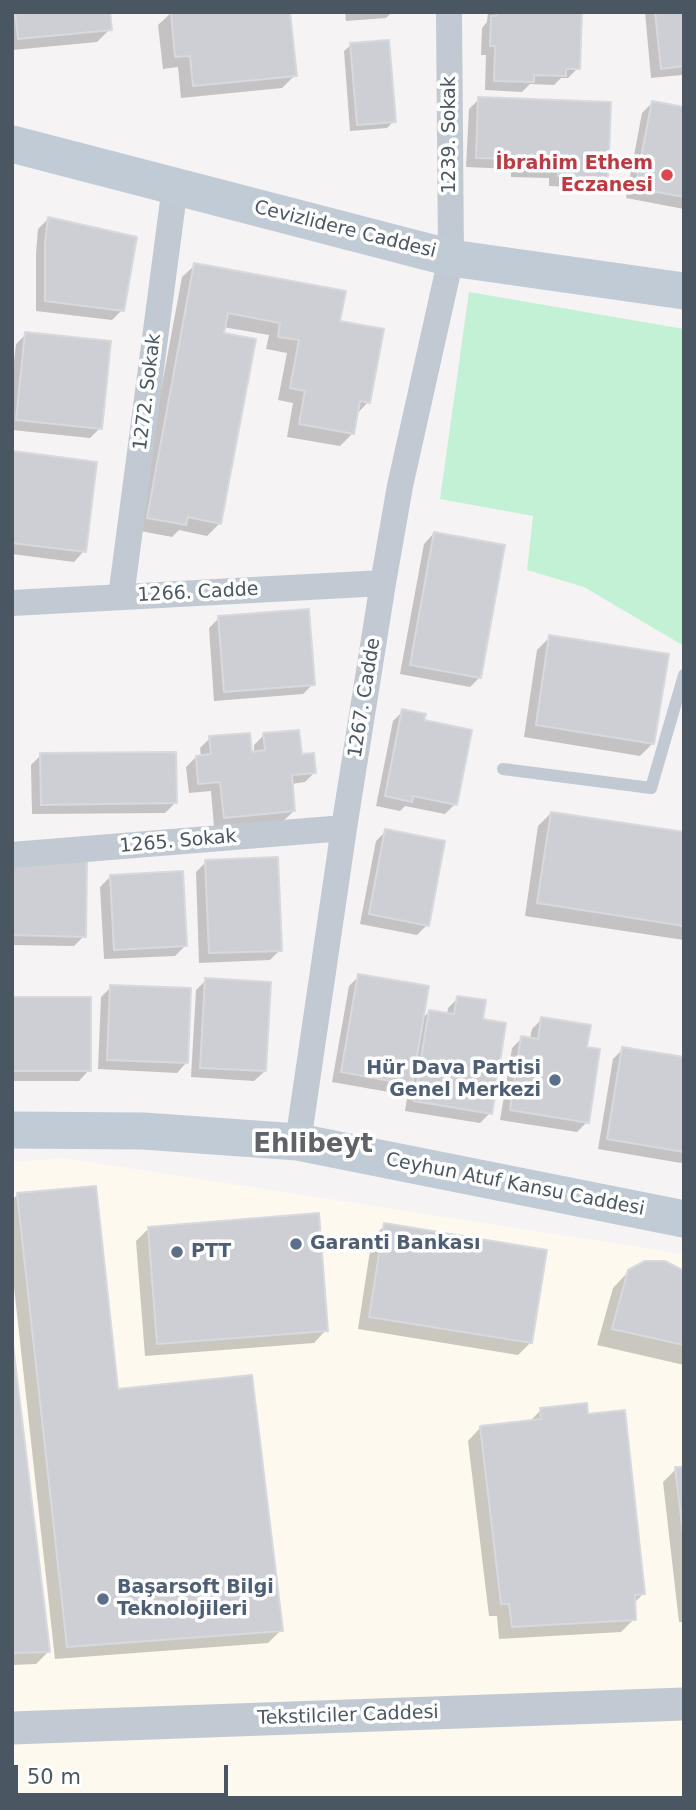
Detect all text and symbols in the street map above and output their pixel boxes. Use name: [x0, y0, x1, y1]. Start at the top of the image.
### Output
street label: 1239. Sokak: [439, 76, 461, 194]
place label: İbrahim Ethem Eczanesi: [495, 153, 653, 197]
marker: İbrahim Ethem Eczanesi: [659, 167, 675, 183]
street label: Cevizlidere Caddesi: [252, 196, 438, 264]
street label: 1272. Sokak: [130, 332, 166, 452]
street label: 1266. Cadde: [137, 578, 259, 608]
street label: 1267. Cadde: [344, 636, 386, 760]
street label: 1265. Sokak: [119, 826, 237, 858]
place label: Hür Dava Partisi Genel Merkezi: [366, 1058, 541, 1102]
marker: Hür Dava Partisi Genel Merkezi: [547, 1072, 563, 1088]
district label: Ehlibeyt: [253, 1129, 373, 1161]
street label: Ceyhun Atuf Kansu Caddesi: [384, 1149, 646, 1221]
place label: Garanti Bankası: [310, 1233, 480, 1255]
marker: Garanti Bankası: [288, 1236, 304, 1252]
place label: PTT: [191, 1241, 231, 1263]
marker: PTT: [169, 1244, 185, 1260]
place label: Başarsoft Bilgi Teknolojileri: [117, 1577, 274, 1621]
marker: Başarsoft Bilgi Teknolojileri: [95, 1591, 111, 1607]
street label: Tekstilciler Caddesi: [257, 1701, 439, 1731]
scale bar: [18, 1750, 231, 1794]
text: 50 m: [27, 1765, 81, 1789]

